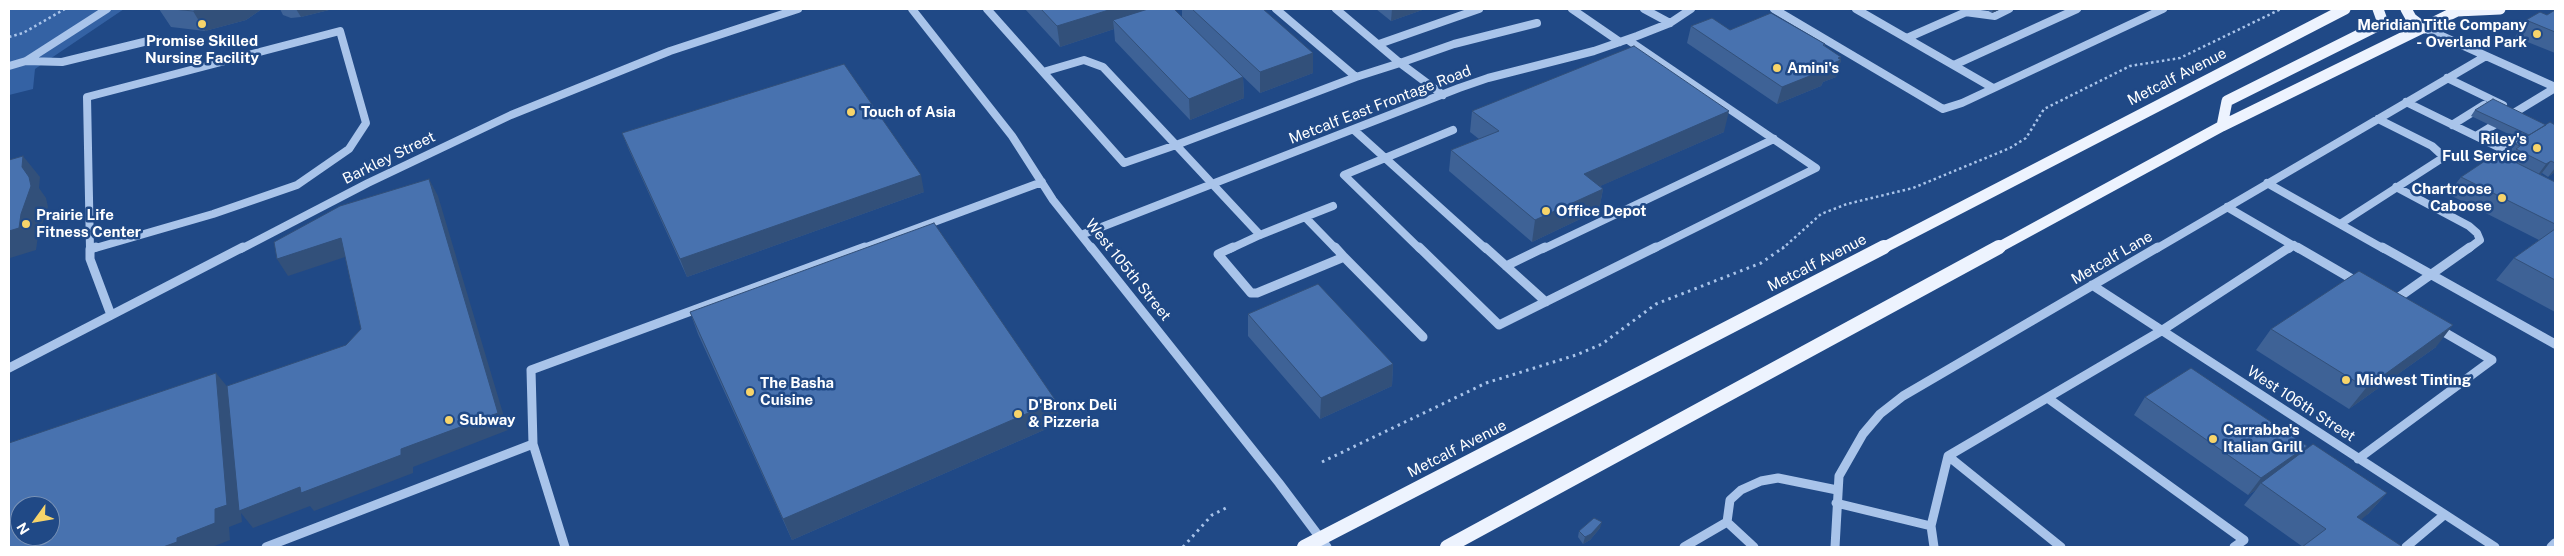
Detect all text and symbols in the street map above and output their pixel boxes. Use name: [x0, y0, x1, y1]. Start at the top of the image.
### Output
place label: Meridian Title Company - Overland Park: [2357, 16, 2527, 51]
marker: Promise Skilled Nursing Facility: [196, 18, 208, 30]
marker: Meridian Title Company - Overland Park: [2531, 28, 2543, 40]
place label: Promise Skilled Nursing Facility: [145, 32, 259, 67]
street label: Metcalf Avenue: [2125, 44, 2229, 110]
place label: Amini's: [1787, 59, 1839, 77]
street label: Metcalf East Frontage Road: [1286, 62, 1474, 148]
marker: Amini's: [1771, 62, 1783, 74]
place label: Touch of Asia: [861, 103, 956, 121]
marker: Touch of Asia: [845, 106, 857, 118]
street label: Barkley Street: [340, 128, 438, 188]
place label: Riley's Full Service: [2442, 130, 2527, 165]
marker: Riley's Full Service: [2531, 142, 2543, 154]
place label: Chartroose Caboose: [2412, 180, 2492, 215]
marker: Chartroose Caboose: [2496, 192, 2508, 204]
place label: Office Depot: [1556, 202, 1647, 220]
marker: Office Depot: [1540, 205, 1552, 217]
place label: Prairie Life Fitness Center: [36, 206, 141, 241]
street label: West 105th Street: [1081, 215, 1175, 325]
marker: Prairie Life Fitness Center: [20, 218, 32, 230]
street label: Metcalf Lane: [2068, 227, 2156, 289]
street label: Metcalf Avenue: [1765, 230, 1869, 296]
street label: West 106th Street: [2243, 362, 2359, 446]
place label: Midwest Tinting: [2356, 371, 2471, 389]
place label: The Basha Cuisine: [760, 374, 834, 409]
marker: Midwest Tinting: [2340, 374, 2352, 386]
marker: The Basha Cuisine: [744, 386, 756, 398]
place label: D'Bronx Deli & Pizzeria: [1028, 396, 1117, 431]
marker: D'Bronx Deli & Pizzeria: [1012, 408, 1024, 420]
place label: Subway: [459, 411, 515, 429]
marker: Subway: [443, 414, 455, 426]
street label: Metcalf Avenue: [1405, 416, 1509, 482]
place label: Carrabba's Italian Grill: [2223, 421, 2303, 456]
marker: Carrabba's Italian Grill: [2207, 433, 2219, 445]
north arrow: [10, 496, 60, 546]
text: N: [13, 520, 33, 537]

